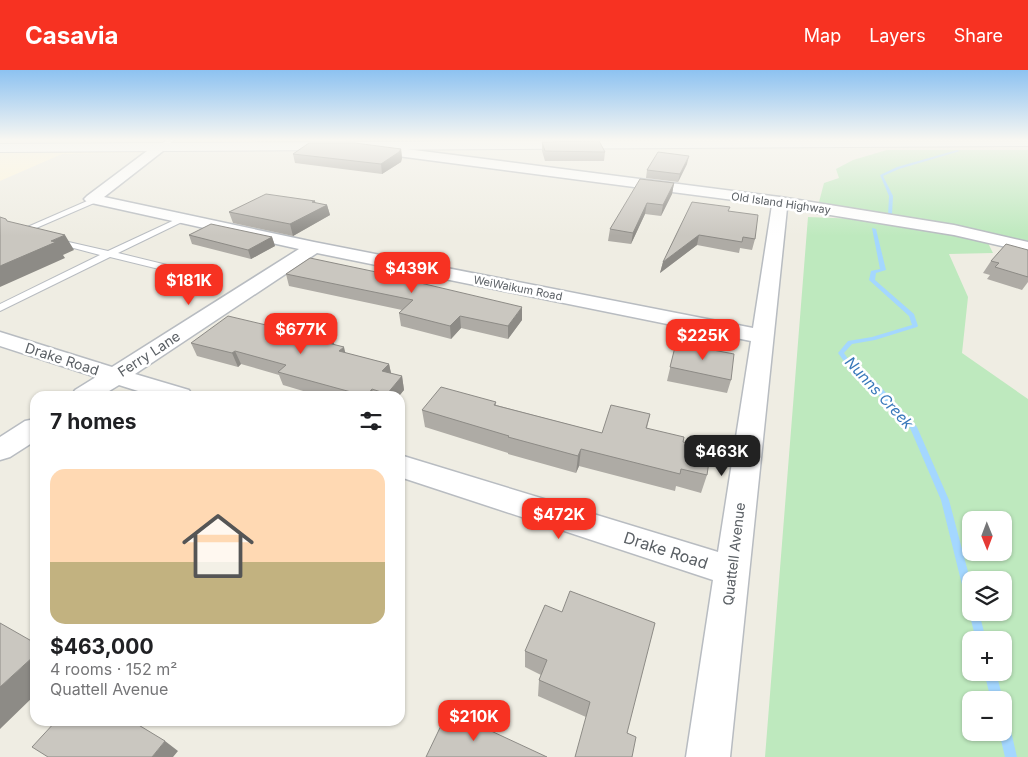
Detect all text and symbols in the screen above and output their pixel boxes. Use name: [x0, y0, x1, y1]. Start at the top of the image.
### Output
text: Casavia: [25, 21, 118, 50]
text: Map: [804, 25, 841, 46]
text: Layers: [869, 25, 926, 46]
text: Share: [954, 25, 1003, 46]
street label: Old Island Highway: [730, 189, 832, 217]
pin: $439K: [377, 252, 447, 294]
text: $439K: [385, 258, 439, 278]
pin: $181K: [154, 264, 224, 306]
text: $181K: [166, 270, 212, 290]
street label: WeiWaikum Road: [472, 273, 564, 303]
pin: $677K: [266, 312, 336, 355]
pin: $225K: [668, 318, 738, 361]
text: $677K: [275, 319, 327, 339]
text: $225K: [677, 325, 729, 345]
street label: Ferry Lane: [114, 327, 183, 380]
street label: Drake Road: [23, 339, 101, 378]
water label: Nunns Creek: [841, 353, 918, 433]
icon: filters: [357, 407, 385, 435]
text: 7 homes: [50, 409, 137, 434]
pin: $463K: [687, 434, 757, 477]
text: $463K: [695, 441, 749, 461]
pin: $472K: [524, 498, 594, 540]
icon: home: [173, 501, 263, 591]
street label: Quattell Avenue: [719, 501, 748, 606]
text: $472K: [533, 504, 585, 524]
north arrow: [962, 511, 1012, 561]
map controls: [962, 511, 1012, 741]
street label: Drake Road: [621, 527, 711, 573]
button: layers: [962, 571, 1012, 621]
button: +: [962, 631, 1012, 681]
text: $463,000: [50, 634, 154, 659]
text: 4 rooms · 152 m²: [50, 659, 177, 679]
text: Quattell Avenue: [50, 679, 168, 699]
button: −: [962, 691, 1012, 741]
pin: $210K: [439, 700, 509, 742]
text: $210K: [449, 706, 499, 726]

